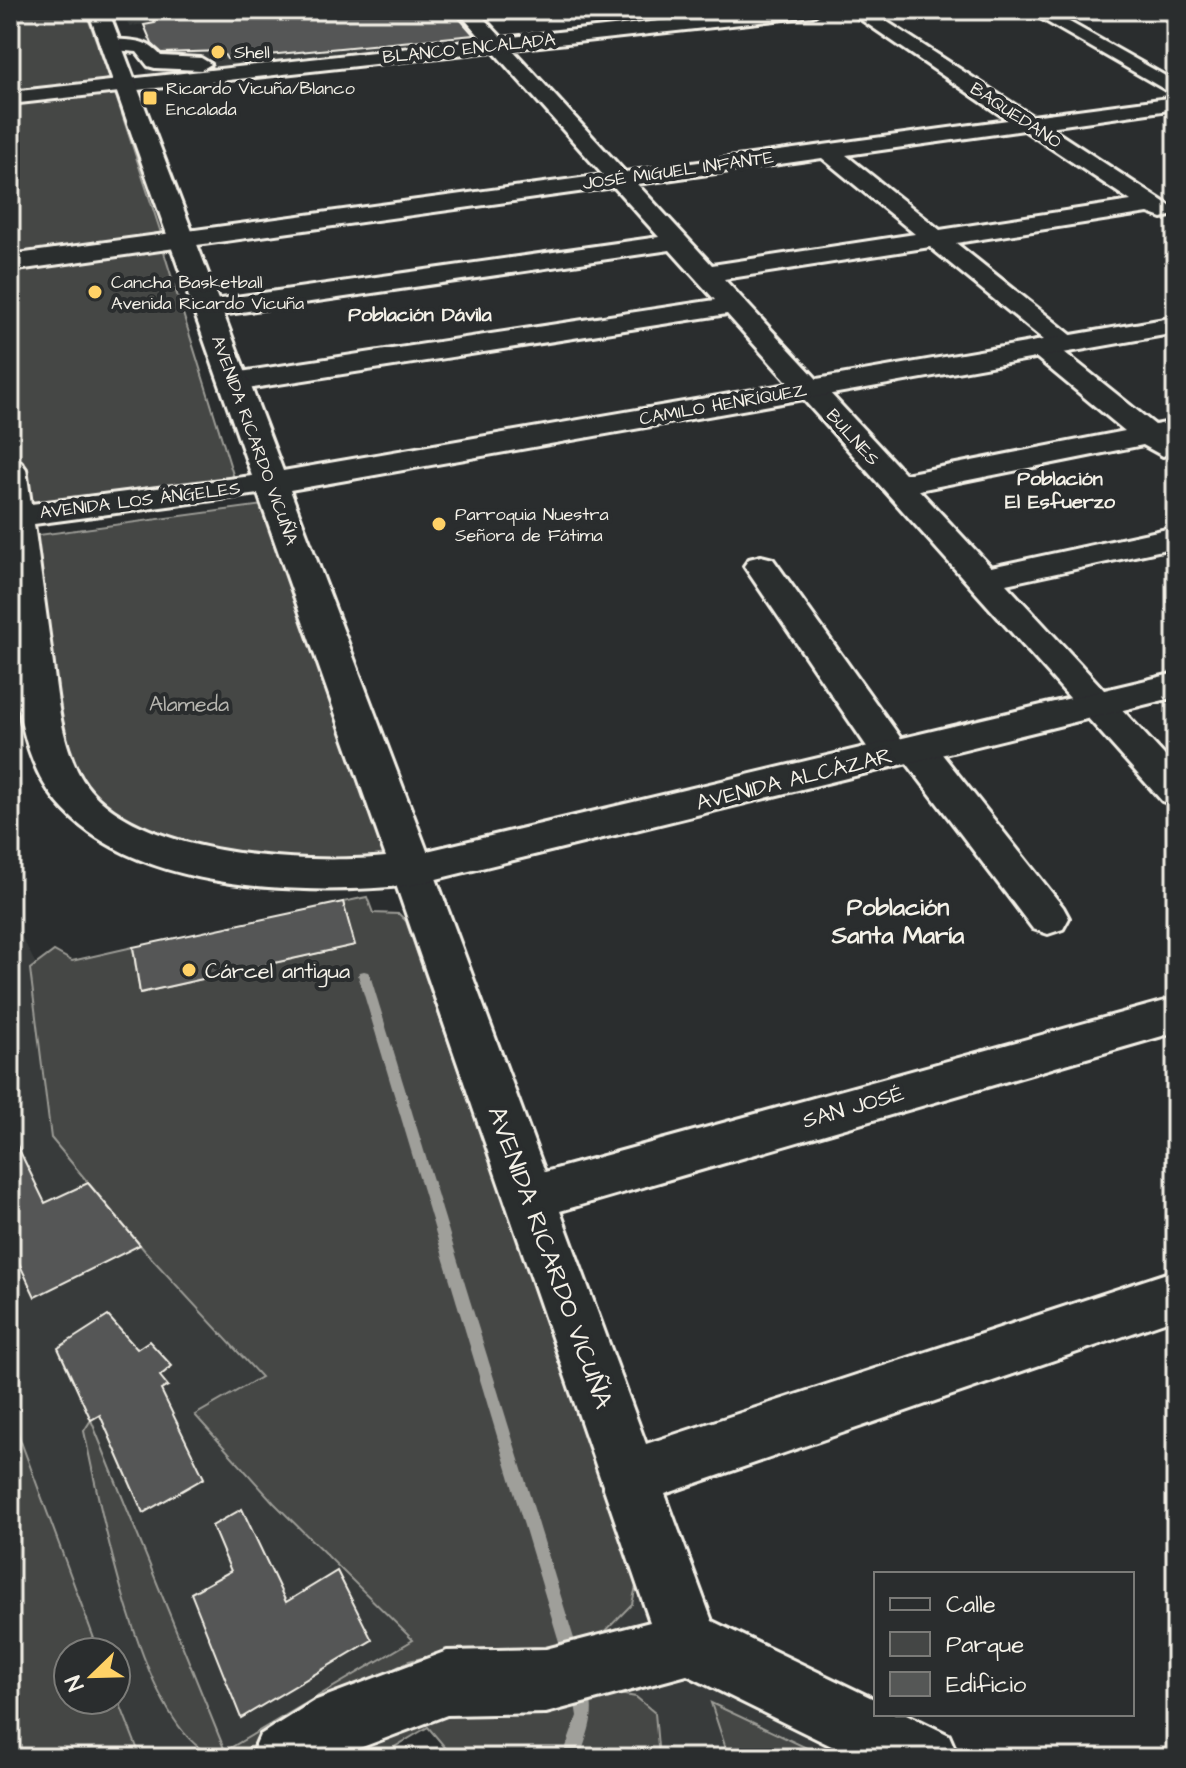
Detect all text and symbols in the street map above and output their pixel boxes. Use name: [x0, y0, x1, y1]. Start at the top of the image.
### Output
street label: BLANCO ENCALADA: [381, 27, 557, 70]
place label: Shell: [234, 40, 270, 65]
marker: Shell: [209, 43, 227, 61]
place label: Ricardo Vicuña/Blanco Encalada: [166, 76, 355, 122]
street label: BAQUEDANO: [965, 76, 1066, 154]
marker: Ricardo Vicuña/Blanco Encalada: [141, 89, 159, 107]
street label: JOSÉ MIGUEL INFANTE: [581, 145, 776, 196]
place label: Cancha Basketball Avenida Ricardo Vicuña: [111, 270, 304, 316]
marker: Cancha Basketball Avenida Ricardo Vicuña: [86, 283, 104, 301]
district label: Población Dávila: [348, 301, 493, 329]
street label: AVENIDA RICARDO VICUÑA: [205, 332, 304, 549]
street label: CAMILO HENRÍQUEZ: [637, 377, 809, 432]
street label: BULNES: [820, 403, 885, 471]
district label: Población El Esfuerzo: [1005, 465, 1116, 516]
street label: AVENIDA LOS ÁNGELES: [38, 476, 242, 525]
place label: Parroquia Nuestra Señora de Fátima: [455, 502, 609, 548]
marker: Parroquia Nuestra Señora de Fátima: [430, 515, 448, 533]
park label: Alameda: [149, 689, 229, 720]
street label: AVENIDA ALCÁZAR: [693, 740, 896, 819]
district label: Población Santa María: [831, 891, 965, 953]
place label: Cárcel antigua: [205, 956, 350, 988]
marker: Cárcel antigua: [180, 961, 198, 979]
street label: SAN JOSÉ: [799, 1078, 908, 1137]
street label: AVENIDA RICARDO VICUÑA: [479, 1101, 622, 1414]
legend: [874, 1572, 1134, 1716]
text: Calle: [946, 1588, 996, 1622]
text: Parque: [946, 1628, 1024, 1662]
north arrow: [52, 1636, 132, 1716]
text: Edificio: [946, 1668, 1027, 1702]
text: N: [58, 1671, 92, 1696]

